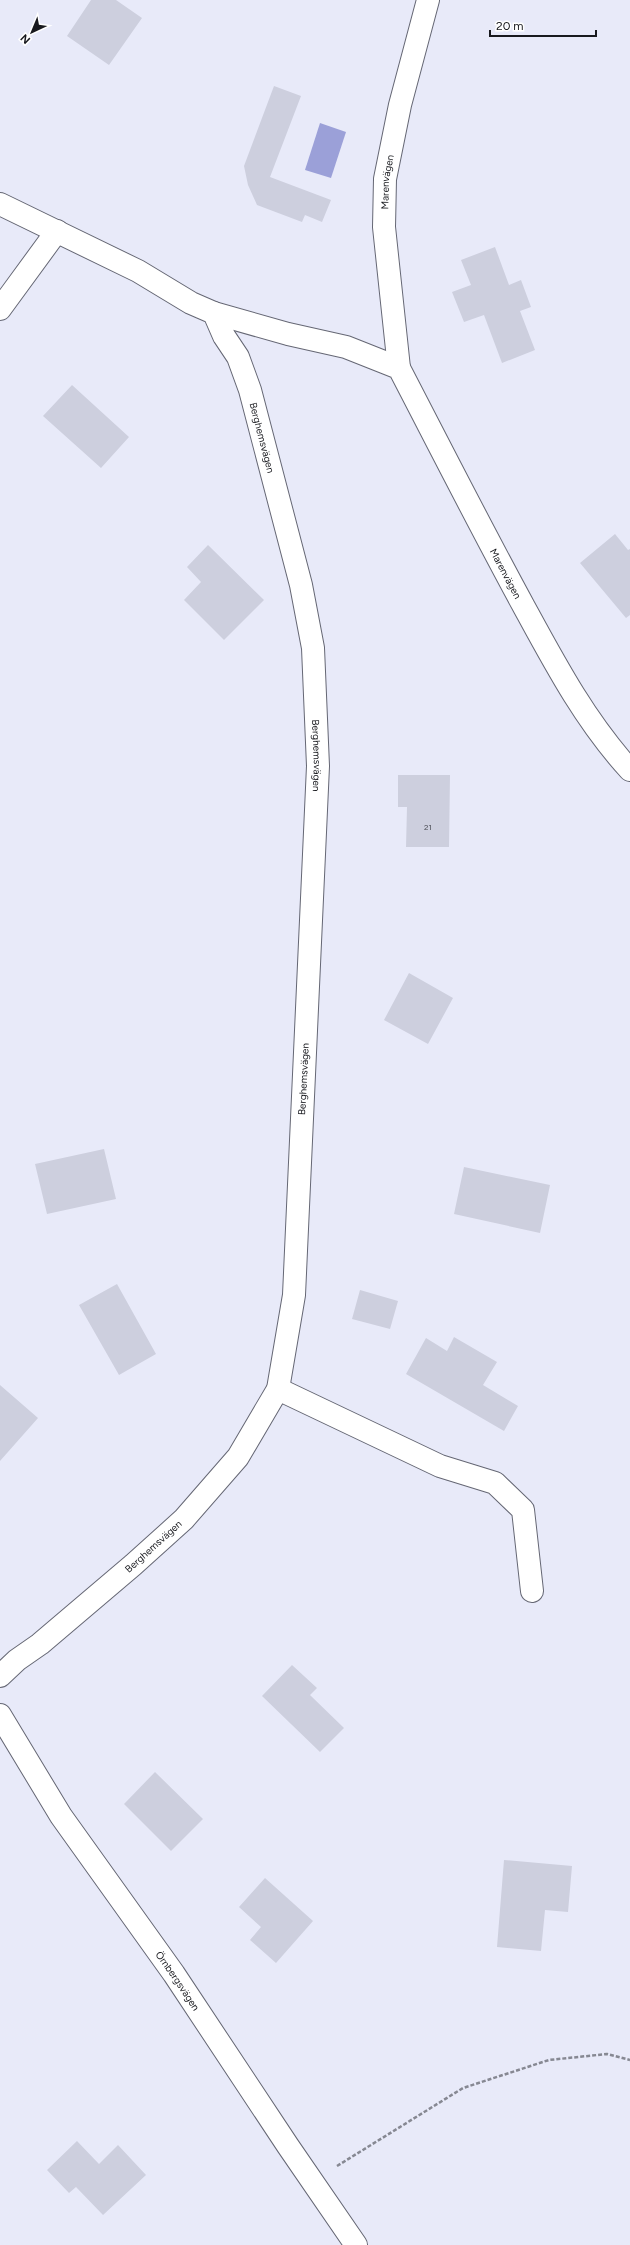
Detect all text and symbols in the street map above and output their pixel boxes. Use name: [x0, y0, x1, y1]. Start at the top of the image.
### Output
north arrow: [12, 12, 52, 52]
scale bar: [490, 12, 596, 38]
text: 20 m: [496, 19, 524, 33]
text: N: [18, 31, 33, 46]
street label: Marenvägen: [378, 153, 397, 210]
street label: Berghemsvägen: [247, 401, 278, 475]
street label: Marenvägen: [487, 546, 525, 601]
street label: Berghemsvägen: [309, 719, 324, 792]
house number: 21: [424, 822, 432, 832]
street label: Berghemsvägen: [295, 1042, 312, 1115]
street label: Berghemsvägen: [122, 1517, 185, 1575]
street label: Örnbergsvägen: [153, 1949, 203, 2014]

